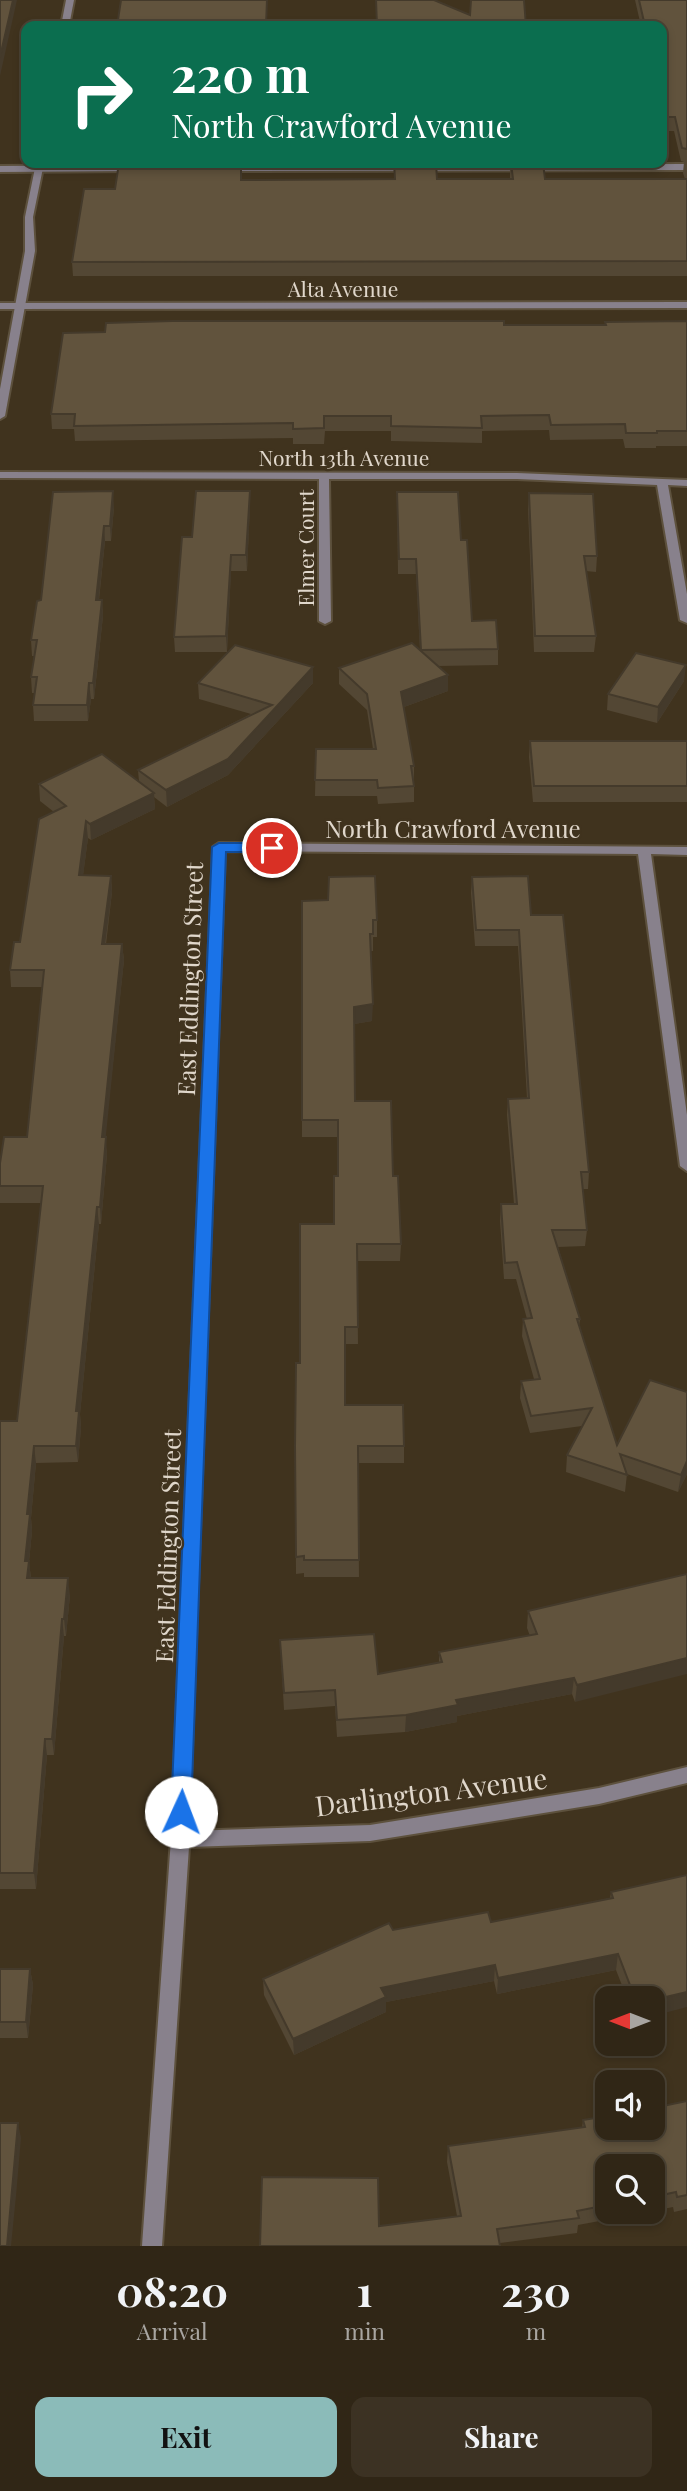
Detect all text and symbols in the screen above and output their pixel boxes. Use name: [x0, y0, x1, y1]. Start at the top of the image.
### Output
text: 220 m: [171, 40, 310, 105]
icon: right: [56, 49, 147, 140]
text: North Crawford Avenue: [171, 103, 512, 146]
street label: Alta Avenue: [287, 274, 398, 302]
street label: North 13th Avenue: [259, 443, 429, 471]
street label: Elmer Court: [291, 489, 319, 607]
street label: North Crawford Avenue: [325, 812, 581, 844]
pin: [242, 818, 302, 878]
icon: arrive: [253, 829, 291, 867]
street label: East Eddington Street: [169, 861, 209, 1097]
street label: East Eddington Street: [147, 1428, 187, 1664]
street label: Darlington Avenue: [313, 1758, 549, 1824]
position arrow: [144, 1775, 218, 1849]
north arrow: [595, 1986, 665, 2056]
map controls: [595, 1986, 665, 2224]
button: sound: [595, 2070, 665, 2140]
button: search: [595, 2154, 665, 2224]
text: 08:20: [116, 2262, 228, 2318]
text: 1: [357, 2262, 373, 2318]
text: 230: [501, 2262, 571, 2318]
text: Arrival: [137, 2315, 208, 2346]
text: min: [344, 2315, 385, 2346]
text: m: [526, 2315, 546, 2346]
button: Exit: [35, 2397, 337, 2477]
button: Share: [351, 2397, 652, 2477]

